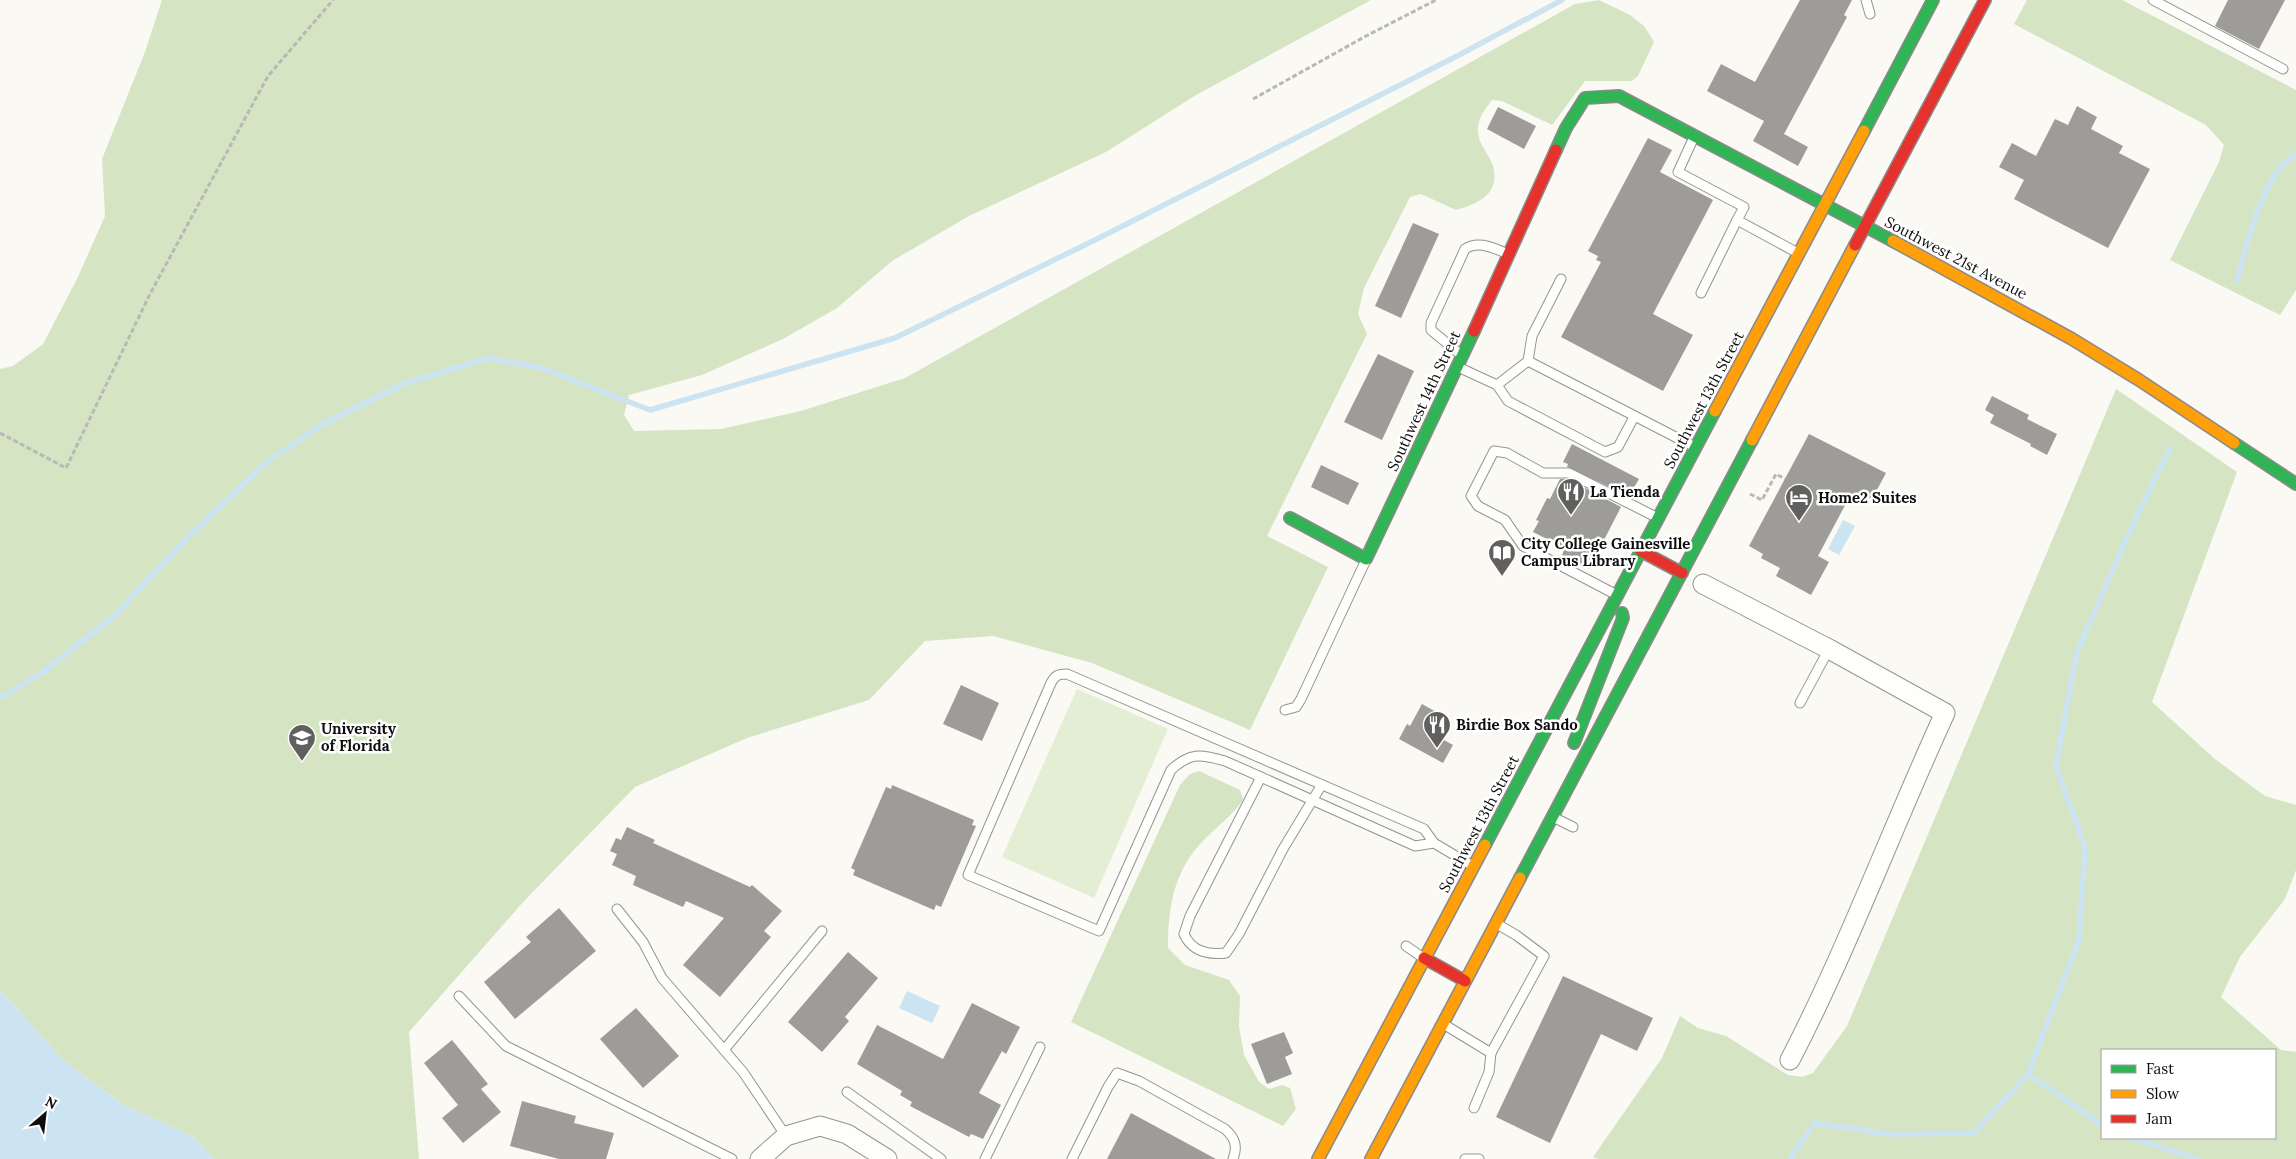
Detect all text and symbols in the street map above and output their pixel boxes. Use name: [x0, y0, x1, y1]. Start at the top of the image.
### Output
street label: Southwest 21st Avenue: [1882, 212, 2031, 303]
street label: Southwest 14th Street: [1383, 328, 1464, 474]
street label: Southwest 13th Street: [1659, 328, 1748, 472]
restaurant icon: La Tienda: [1556, 477, 1586, 516]
place label: La Tienda: [1590, 482, 1660, 501]
hotel icon: Home2 Suites: [1784, 483, 1814, 522]
place label: Home2 Suites: [1818, 488, 1917, 507]
place label: City College Gainesville Campus Library: [1521, 534, 1690, 570]
library icon: City College Gainesville Campus Library: [1487, 538, 1517, 577]
restaurant icon: Birdie Box Sando: [1422, 710, 1452, 749]
place label: Birdie Box Sando: [1456, 715, 1578, 734]
place label: University of Florida: [321, 719, 397, 755]
school or university icon: University of Florida: [287, 723, 317, 762]
street label: Southwest 13th Street: [1434, 752, 1523, 896]
legend: [2101, 1049, 2276, 1139]
text: Fast: [2146, 1059, 2174, 1078]
text: Slow: [2146, 1084, 2179, 1103]
north arrow: [20, 1089, 70, 1139]
text: N: [42, 1092, 60, 1113]
text: Jam: [2145, 1109, 2173, 1128]

